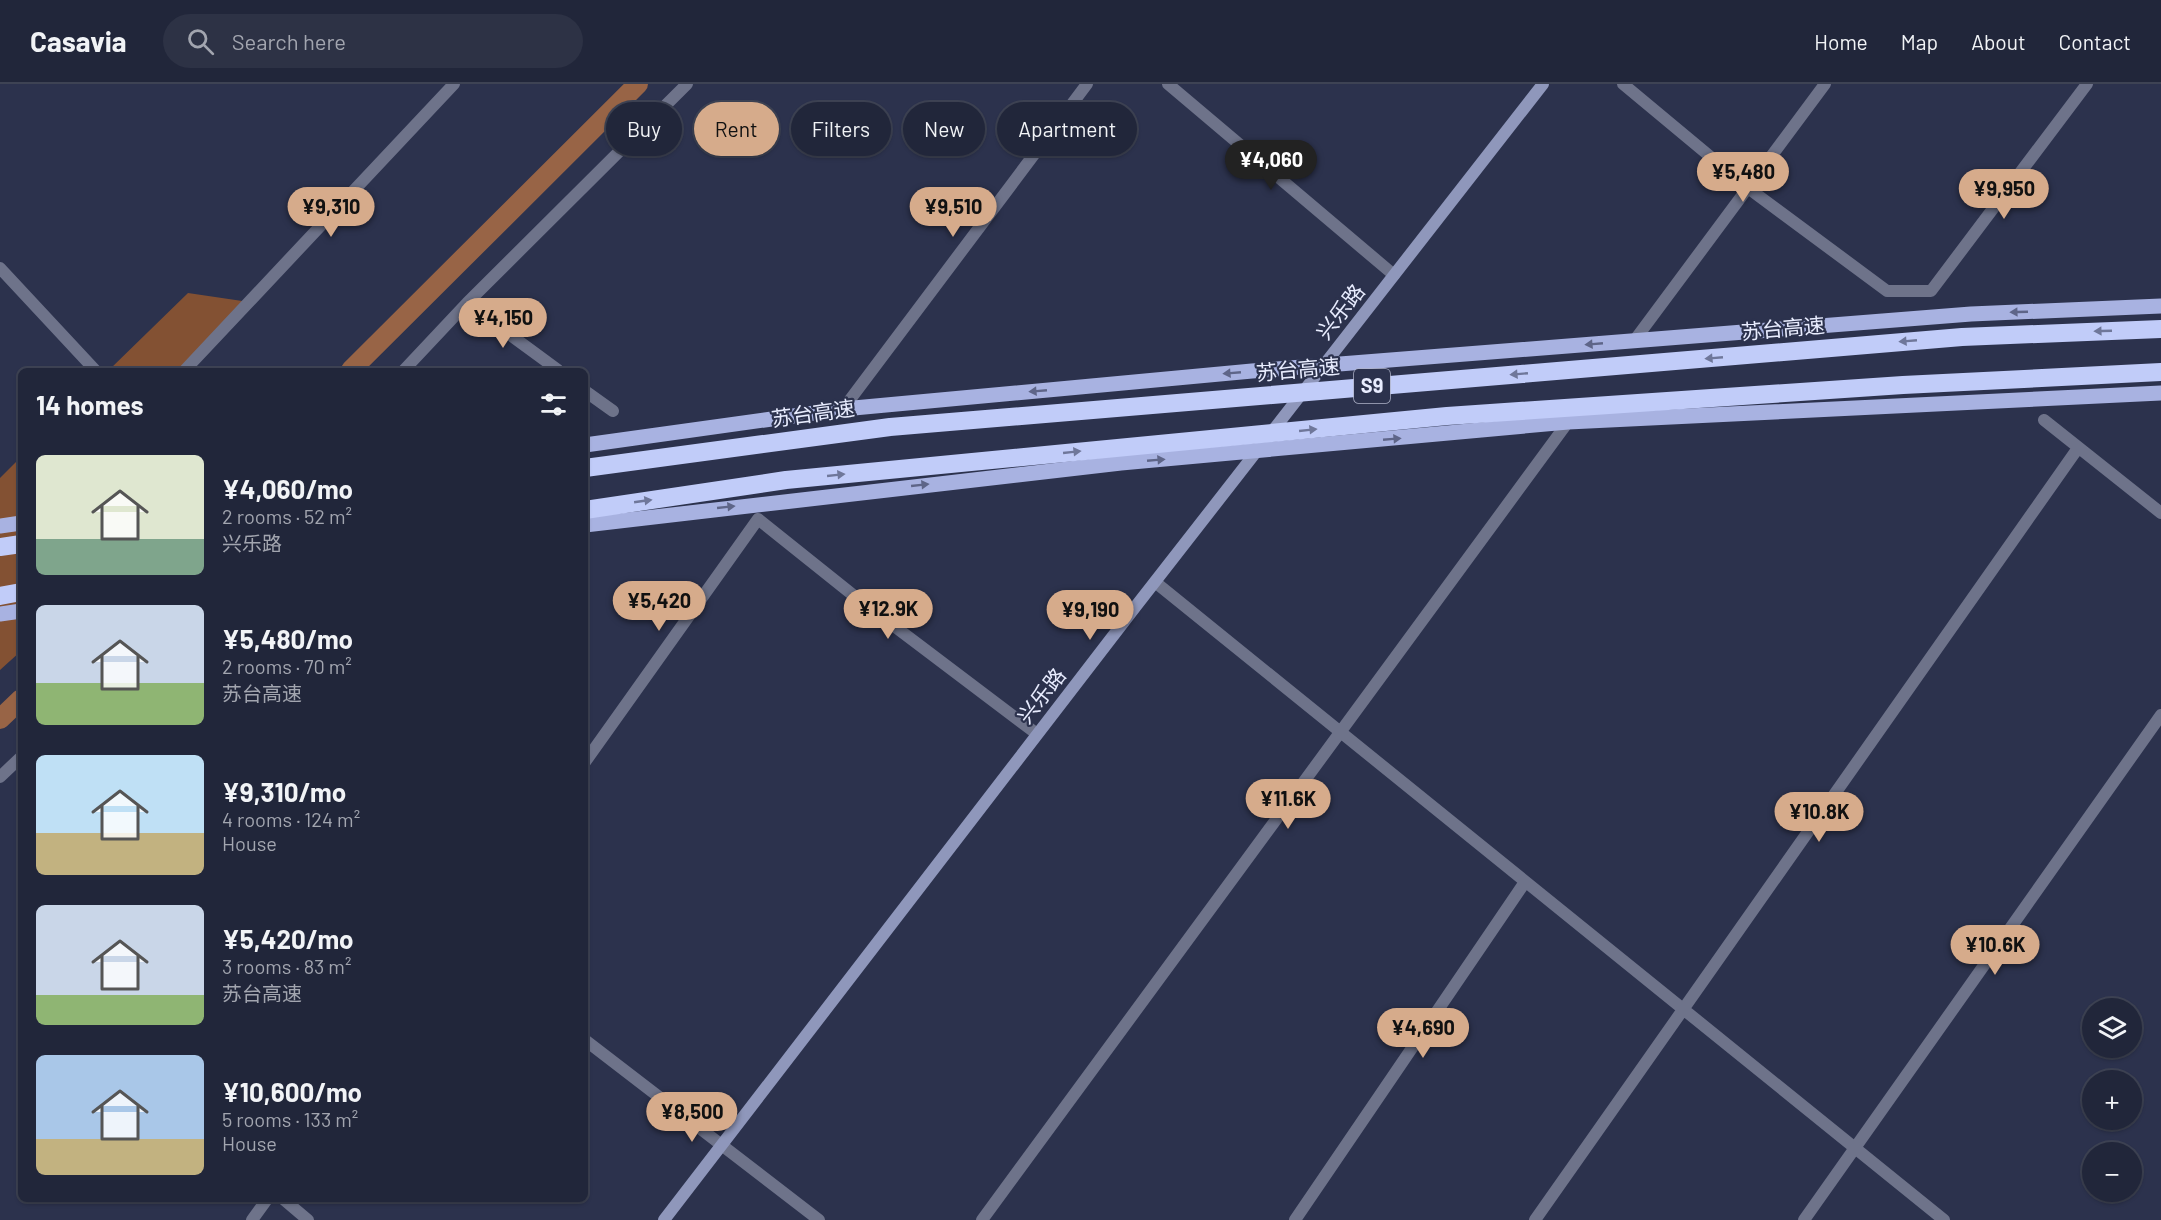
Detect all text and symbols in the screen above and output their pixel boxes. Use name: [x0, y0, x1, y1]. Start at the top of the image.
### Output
search box: [163, 14, 583, 68]
text: Casavia: [30, 24, 127, 58]
icon: search: [184, 25, 217, 58]
text: Search here: [232, 28, 346, 54]
text: Home: [1814, 29, 1868, 54]
text: Map: [1901, 29, 1938, 54]
text: About: [1971, 29, 2026, 54]
text: Contact: [2059, 29, 2131, 54]
chip: Buy: [606, 102, 682, 156]
chip: Rent: [694, 102, 779, 156]
chip: Filters: [791, 102, 891, 156]
chip: New: [903, 102, 985, 156]
chip: Apartment: [997, 102, 1137, 156]
pin: ¥4,060: [1222, 140, 1320, 191]
text: ¥4,060: [1239, 147, 1303, 171]
pin: ¥5,480: [1694, 152, 1792, 203]
text: ¥5,480: [1711, 159, 1775, 183]
pin: ¥9,950: [1955, 169, 2053, 220]
text: ¥9,950: [1973, 176, 2035, 200]
pin: ¥9,310: [282, 187, 380, 238]
pin: ¥9,510: [904, 187, 1002, 238]
text: ¥9,310: [302, 194, 360, 218]
text: ¥9,510: [924, 194, 982, 218]
street label: 兴乐路: [1311, 279, 1369, 344]
pin: ¥4,150: [454, 298, 552, 349]
text: ¥4,150: [473, 305, 533, 329]
one-way arrow: [2009, 307, 2028, 316]
street label: 苏台高速: [1740, 311, 1826, 344]
one-way arrow: [2093, 327, 2112, 336]
one-way arrow: [1898, 337, 1917, 346]
one-way arrow: [1584, 339, 1603, 349]
street label: 苏台高速: [1255, 352, 1341, 385]
one-way arrow: [1704, 353, 1723, 363]
one-way arrow: [1223, 368, 1242, 378]
road number: S9: [1354, 369, 1390, 403]
one-way arrow: [1510, 369, 1529, 379]
one-way arrow: [1028, 386, 1047, 396]
icon: filters: [537, 388, 570, 421]
text: 14 homes: [36, 389, 143, 420]
street label: 苏台高速: [769, 394, 856, 431]
one-way arrow: [1298, 425, 1317, 435]
one-way arrow: [1382, 434, 1401, 444]
one-way arrow: [1063, 448, 1082, 457]
one-way arrow: [1146, 455, 1165, 465]
one-way arrow: [827, 470, 846, 480]
text: ¥4,060/mo: [222, 473, 353, 504]
icon: home: [84, 479, 156, 551]
one-way arrow: [911, 481, 930, 490]
one-way arrow: [633, 497, 652, 506]
one-way arrow: [717, 502, 736, 512]
text: 2 rooms · 52 m²: [222, 504, 352, 528]
text: 兴乐路: [222, 531, 282, 555]
pin: ¥5,420: [610, 581, 708, 632]
text: ¥5,420: [627, 588, 691, 612]
pin: ¥12.9K: [839, 589, 937, 640]
pin: ¥9,190: [1041, 590, 1139, 641]
text: ¥12.9K: [858, 596, 918, 620]
text: ¥9,190: [1061, 597, 1119, 621]
text: ¥5,480/mo: [222, 623, 353, 654]
icon: home: [84, 629, 156, 701]
text: 2 rooms · 70 m²: [222, 654, 352, 678]
street label: 兴乐路: [1012, 663, 1070, 728]
text: 苏台高速: [222, 681, 302, 705]
text: ¥9,310/mo: [222, 776, 346, 807]
icon: home: [84, 779, 156, 851]
pin: ¥11.6K: [1239, 779, 1337, 830]
text: ¥11.6K: [1260, 786, 1316, 810]
pin: ¥10.8K: [1770, 792, 1868, 843]
text: ¥10.8K: [1789, 799, 1849, 823]
text: 4 rooms · 124 m²: [222, 807, 360, 831]
text: House: [222, 831, 277, 855]
text: ¥5,420/mo: [222, 923, 354, 954]
pin: ¥10.6K: [1946, 925, 2044, 976]
icon: home: [84, 929, 156, 1001]
text: ¥10.6K: [1965, 932, 2025, 956]
text: 3 rooms · 83 m²: [222, 954, 351, 978]
text: 苏台高速: [222, 981, 302, 1005]
map controls: [2082, 998, 2142, 1202]
button: layers: [2082, 998, 2142, 1058]
pin: ¥4,690: [1374, 1008, 1472, 1059]
text: ¥4,690: [1391, 1015, 1455, 1039]
button: +: [2082, 1070, 2142, 1130]
text: ¥10,600/mo: [222, 1076, 362, 1107]
icon: home: [84, 1079, 156, 1151]
pin: ¥8,500: [643, 1092, 741, 1143]
text: ¥8,500: [660, 1099, 724, 1123]
text: 5 rooms · 133 m²: [222, 1107, 358, 1131]
text: House: [222, 1131, 277, 1155]
button: −: [2082, 1142, 2142, 1202]

